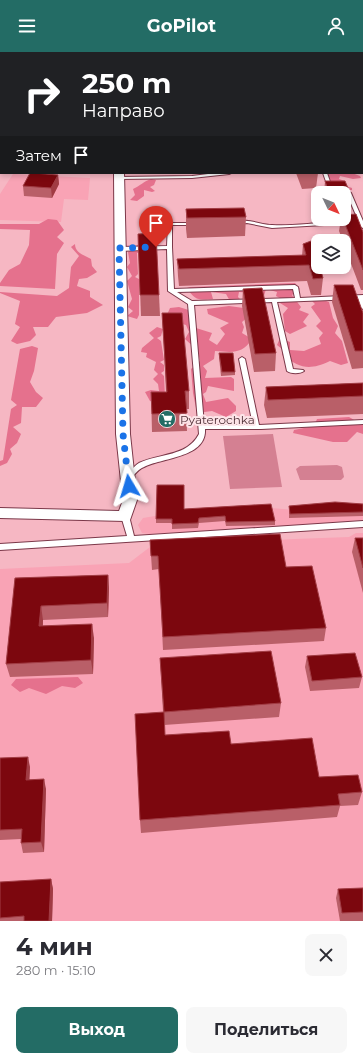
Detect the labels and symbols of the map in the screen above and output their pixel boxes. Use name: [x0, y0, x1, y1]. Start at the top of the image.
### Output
north arrow: [311, 186, 351, 226]
pin: [139, 206, 173, 247]
supermarket icon: Pyaterochka: [157, 409, 177, 429]
place label: Pyaterochka: [180, 412, 255, 427]
position arrow: [108, 465, 150, 507]

